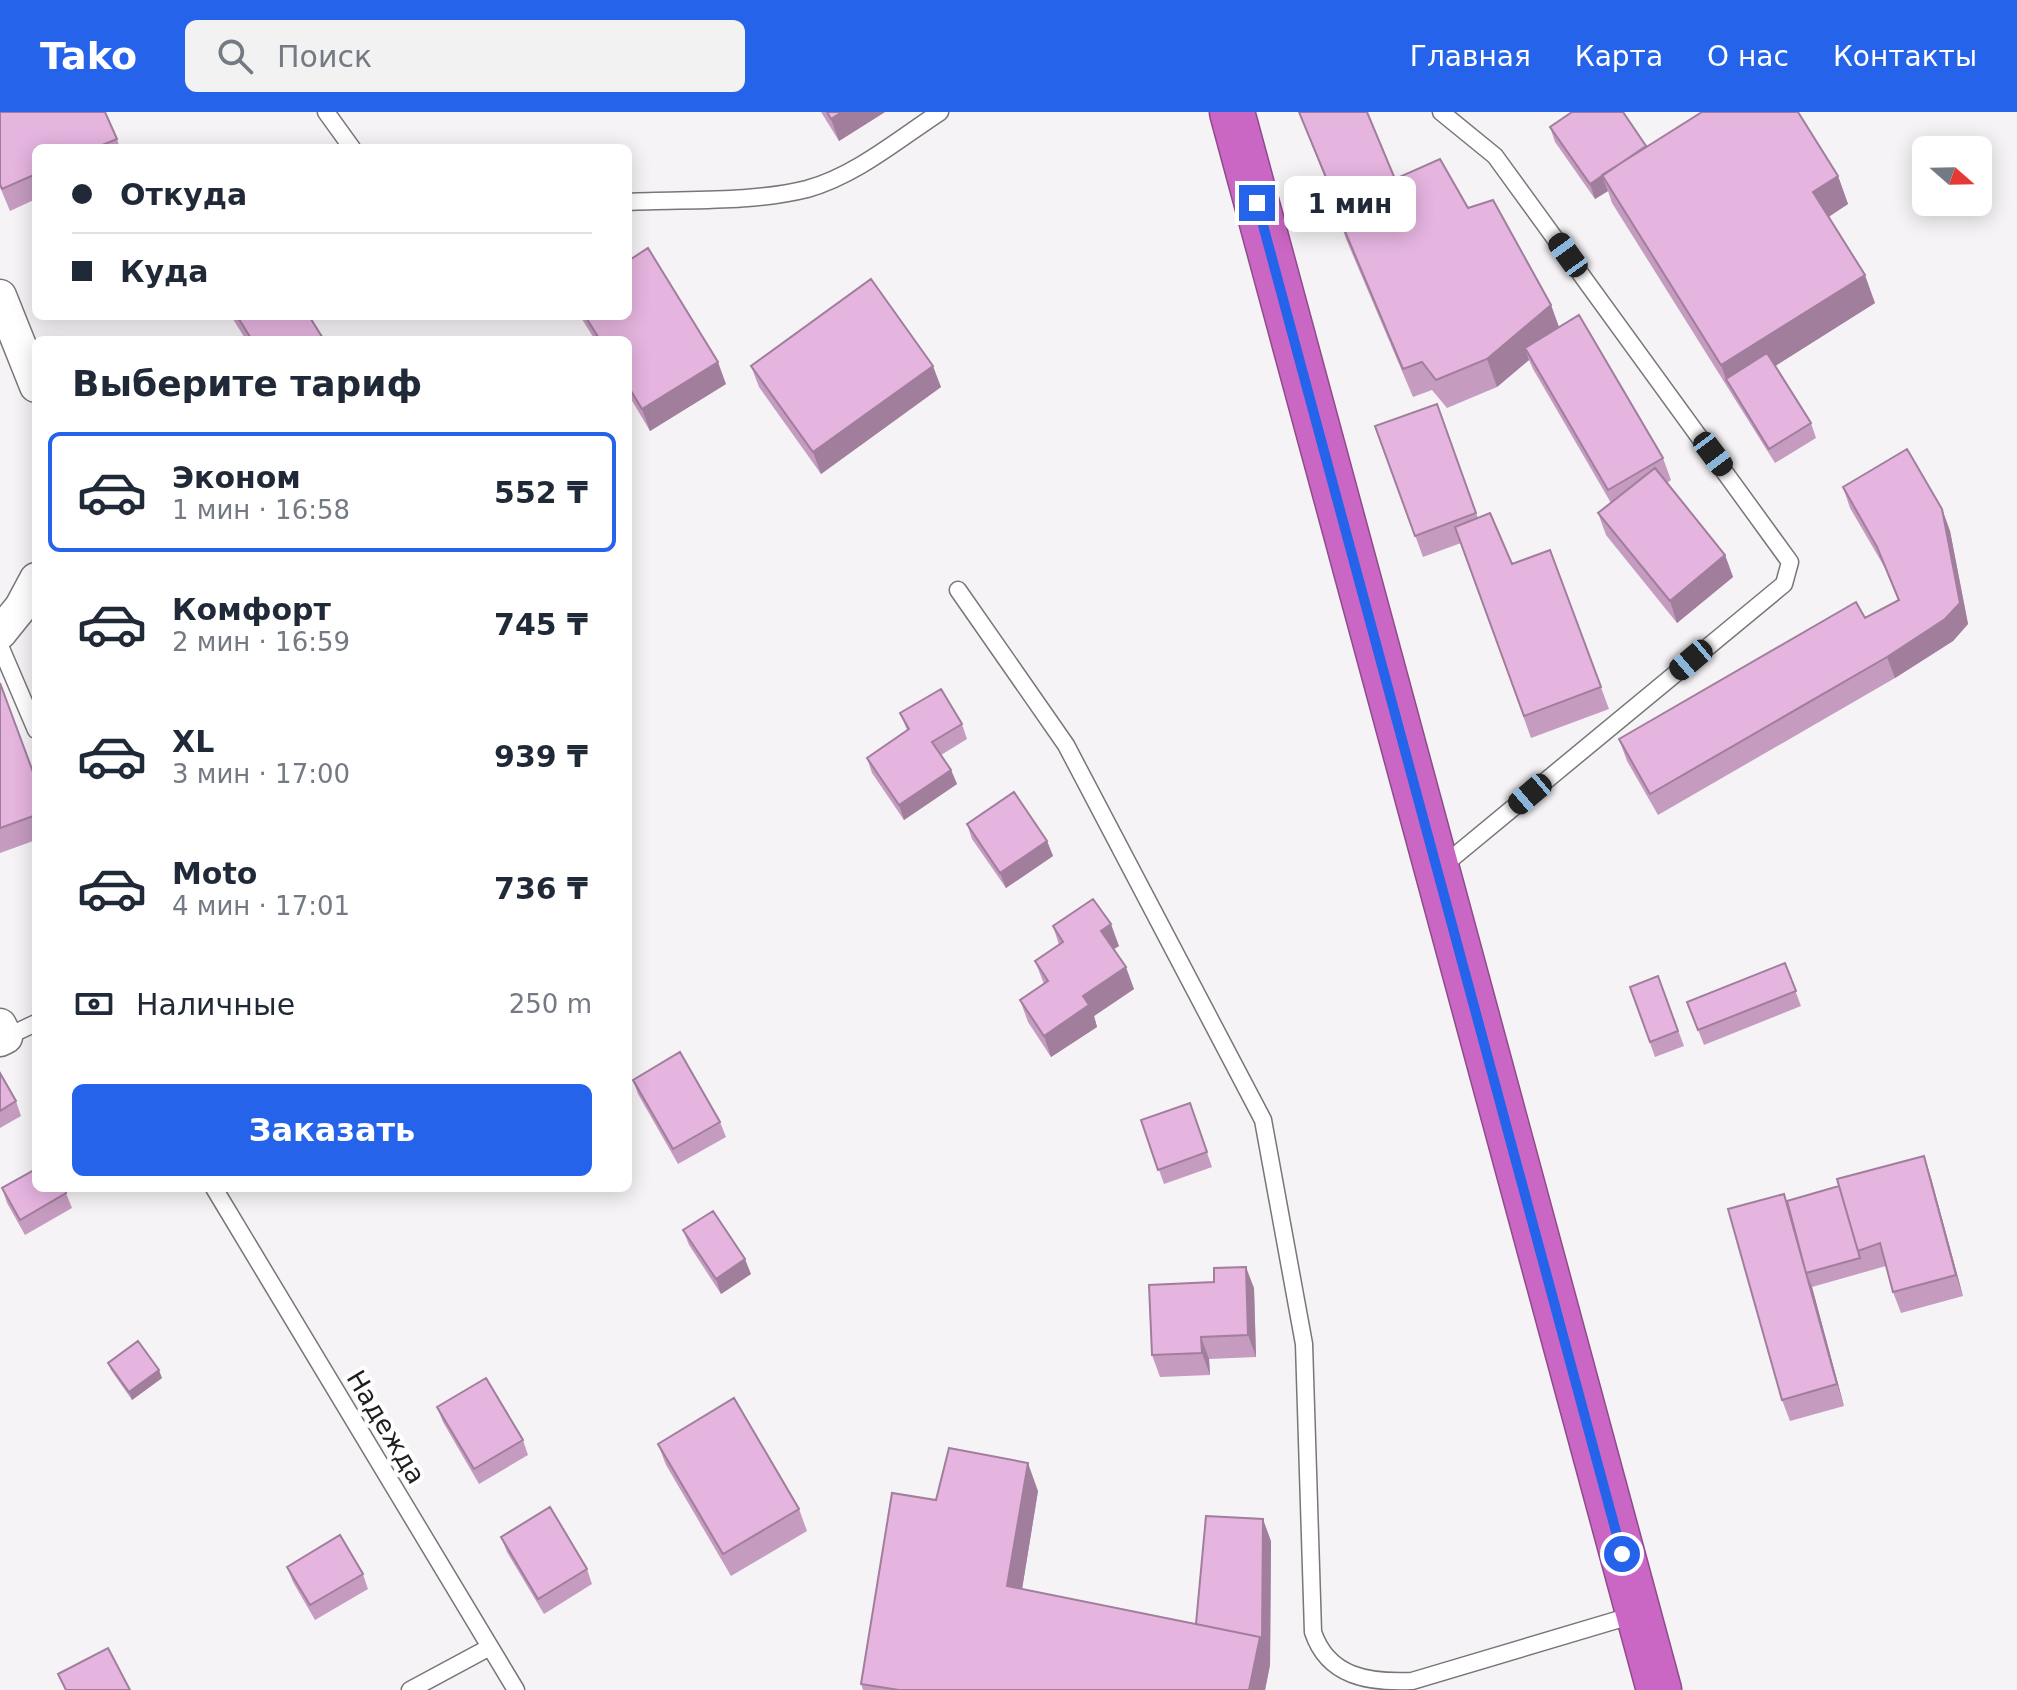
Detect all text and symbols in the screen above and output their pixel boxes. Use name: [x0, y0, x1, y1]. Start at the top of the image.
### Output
search box: [185, 20, 745, 92]
text: Tako: [40, 34, 137, 78]
icon: search: [213, 34, 257, 78]
text: Поиск: [277, 39, 372, 74]
text: Главная: [1410, 40, 1531, 73]
text: Карта: [1575, 40, 1663, 73]
text: О нас: [1707, 40, 1789, 73]
text: Контакты: [1833, 40, 1977, 73]
north arrow: [1912, 136, 1992, 216]
map controls: [1912, 136, 1992, 216]
callout: 1 мин: [1285, 175, 1417, 231]
text: Откуда: [120, 177, 247, 212]
route end: [1239, 185, 1275, 221]
text: 1 мин: [1308, 189, 1392, 219]
car: [1544, 229, 1592, 281]
text: Куда: [120, 254, 209, 289]
text: Выберите тариф: [72, 363, 422, 404]
car: [1689, 428, 1737, 480]
icon: car: [76, 456, 148, 528]
text: Эконом: [172, 460, 301, 495]
text: 552 ₸: [494, 475, 588, 510]
text: 1 мин · 16:58: [172, 495, 350, 525]
icon: car: [76, 588, 148, 660]
text: Комфорт: [172, 592, 331, 627]
text: 745 ₸: [494, 607, 588, 642]
text: 2 мин · 16:59: [172, 627, 350, 657]
car: [1665, 635, 1717, 685]
icon: car: [76, 720, 148, 792]
text: XL: [172, 724, 214, 759]
text: 939 ₸: [494, 739, 588, 774]
text: 3 мин · 17:00: [172, 759, 350, 789]
car: [1504, 769, 1556, 819]
icon: car: [76, 852, 148, 924]
text: Moto: [172, 856, 257, 891]
text: 736 ₸: [494, 871, 588, 906]
text: 4 мин · 17:01: [172, 891, 350, 921]
icon: cash: [72, 982, 116, 1026]
text: Наличные: [136, 987, 295, 1022]
text: 250 m: [509, 989, 592, 1019]
button: Заказать: [72, 1084, 592, 1176]
street label: Надежда: [340, 1365, 432, 1489]
route start: [1604, 1536, 1640, 1572]

